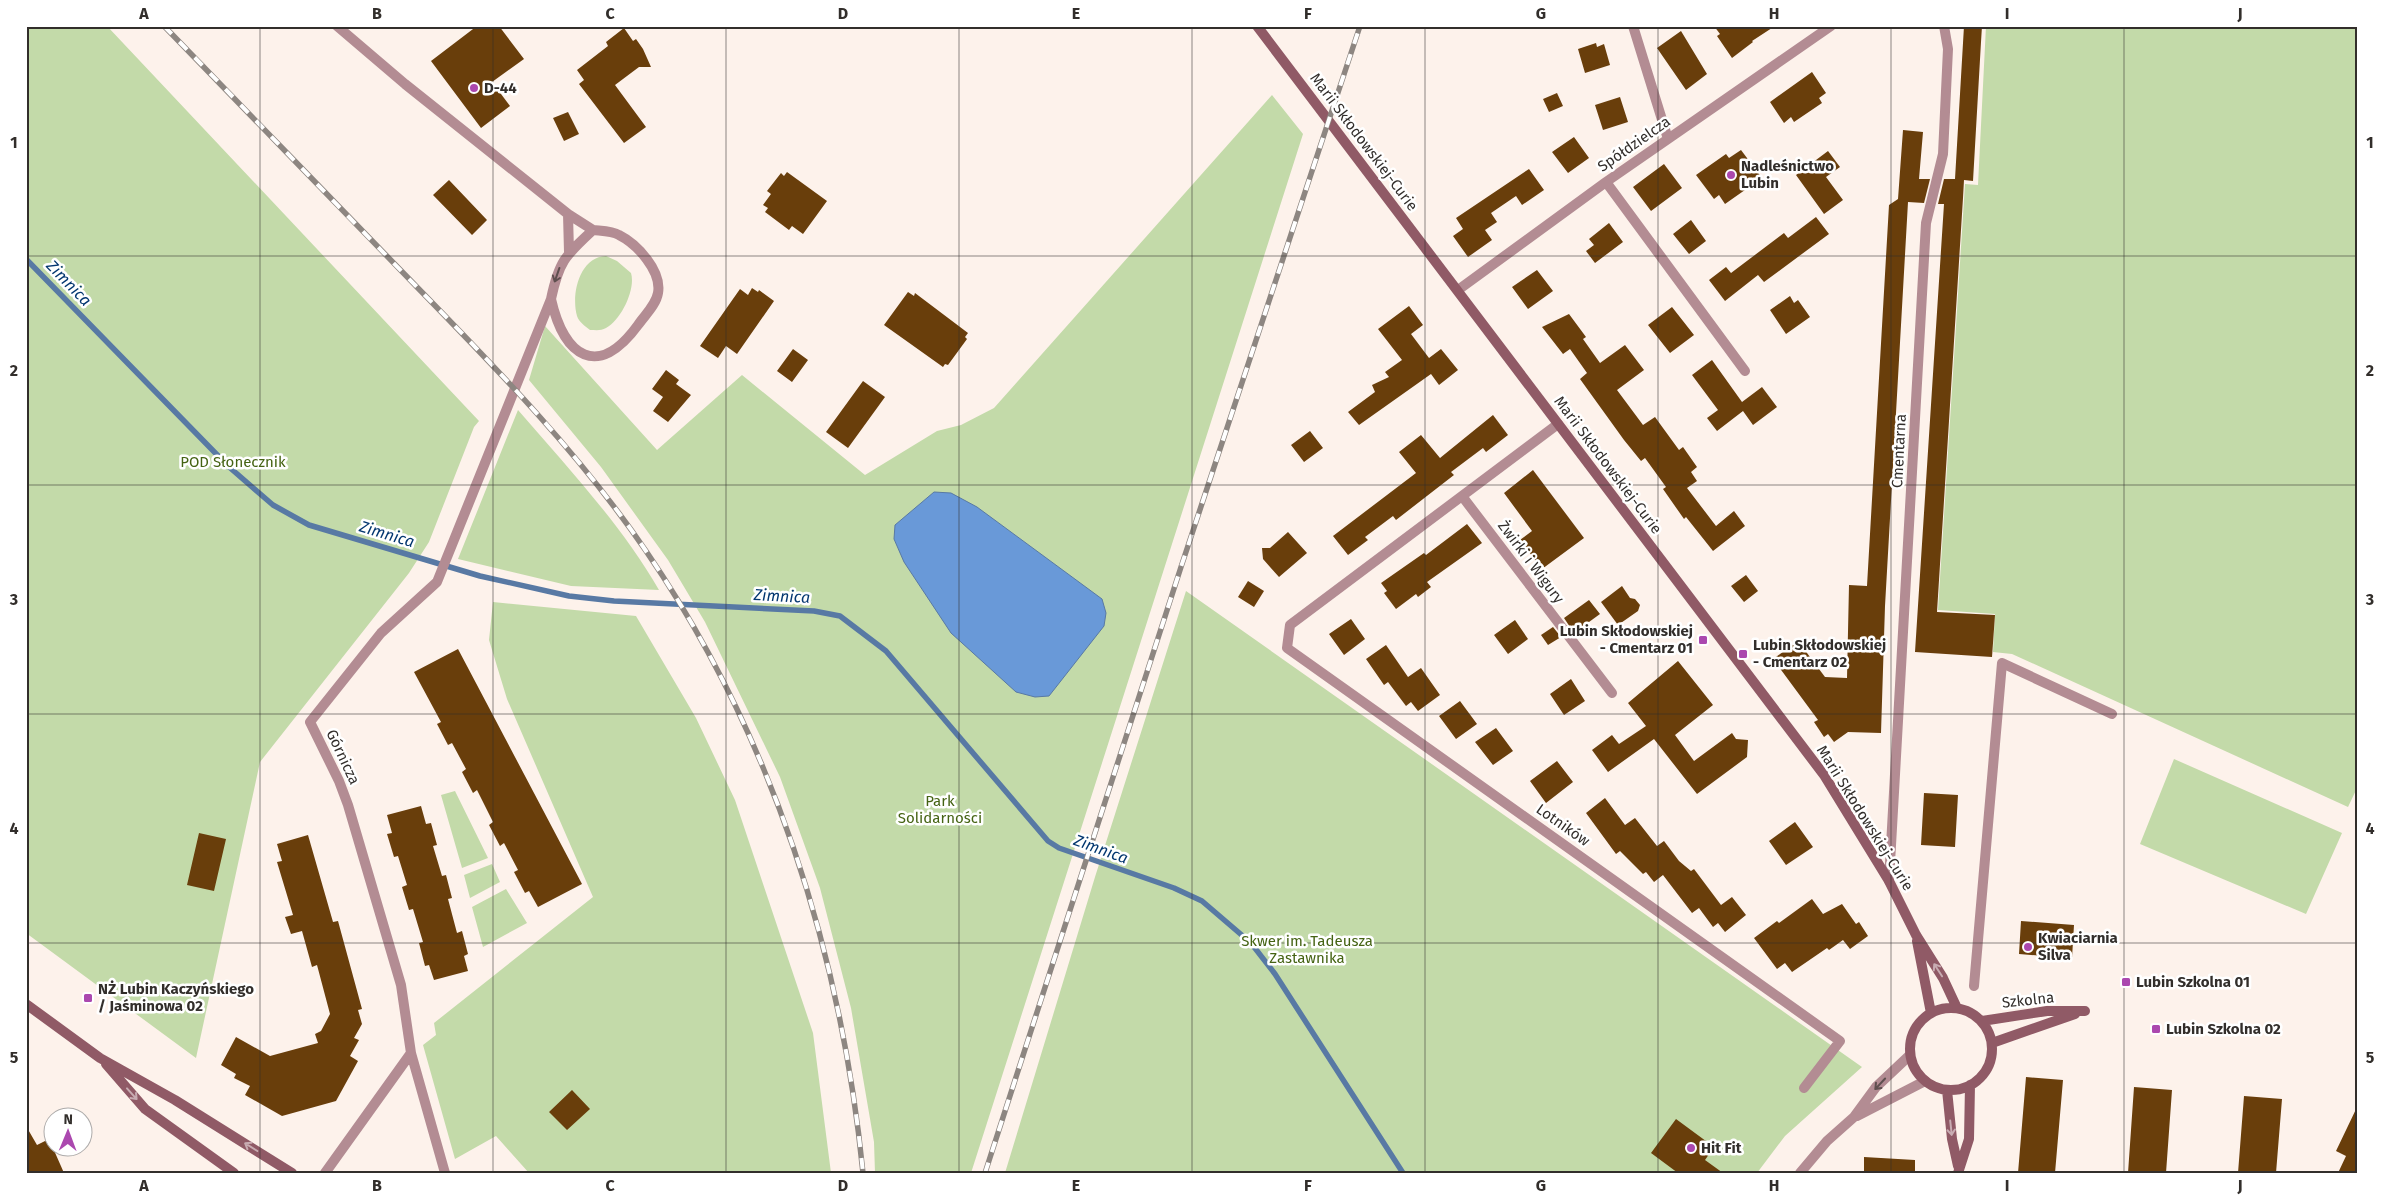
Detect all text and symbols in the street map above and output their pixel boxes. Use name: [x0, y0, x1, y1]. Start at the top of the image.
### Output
text: A: [138, 4, 149, 23]
text: B: [372, 4, 382, 23]
text: C: [605, 4, 615, 23]
text: D: [838, 4, 848, 23]
text: E: [1072, 4, 1080, 23]
text: F: [1304, 4, 1312, 23]
text: G: [1536, 4, 1546, 23]
text: H: [1769, 4, 1779, 23]
text: I: [2005, 4, 2009, 23]
text: J: [2236, 4, 2243, 23]
street label: Marii Skłodowskiej-Curie: [1306, 70, 1422, 214]
place label: D-44: [484, 79, 517, 97]
marker: D-44: [468, 82, 480, 94]
street label: Spółdzielcza: [1594, 112, 1674, 176]
text: 1: [10, 133, 18, 152]
text: 1: [2366, 133, 2374, 152]
place label: Nadleśnictwo Lubin: [1741, 157, 1834, 192]
marker: Nadleśnictwo Lubin: [1725, 169, 1737, 181]
water label: Zimnica: [42, 255, 95, 310]
one-way arrow: [552, 266, 561, 282]
text: 2: [10, 361, 18, 380]
text: 2: [2366, 361, 2374, 380]
street label: Marii Skłodowskiej-Curie: [1550, 393, 1666, 537]
street label: Cmentarna: [1888, 413, 1910, 489]
park label: POD Słonecznik: [180, 453, 286, 471]
water label: Zimnica: [356, 516, 417, 551]
street label: Żwirki i Wigury: [1494, 517, 1568, 607]
water label: Zimnica: [752, 585, 811, 607]
text: 3: [9, 590, 18, 609]
text: 3: [2365, 590, 2374, 609]
place label: Lubin Skłodowskiej - Cmentarz 01: [1560, 622, 1693, 657]
marker: Lubin Skłodowskiej - Cmentarz 01: [1697, 634, 1709, 646]
place label: Lubin Skłodowskiej - Cmentarz 02: [1753, 636, 1886, 671]
marker: Lubin Skłodowskiej - Cmentarz 02: [1737, 648, 1749, 660]
street label: Górnicza: [322, 727, 364, 787]
street label: Marii Skłodowskiej-Curie: [1813, 742, 1917, 894]
park label: Park Solidarności: [898, 792, 982, 827]
street label: Lotników: [1533, 800, 1593, 850]
text: 4: [9, 819, 19, 838]
text: 4: [2365, 819, 2375, 838]
water label: Zimnica: [1070, 830, 1131, 868]
place label: Kwiaciarnia Silva: [2038, 929, 2118, 964]
park label: Skwer im. Tadeusza Zastawnika: [1241, 932, 1373, 967]
marker: Kwiaciarnia Silva: [2022, 941, 2034, 953]
one-way arrow: [1933, 964, 1943, 978]
place label: Lubin Szkolna 01: [2136, 973, 2250, 991]
marker: Lubin Szkolna 01: [2120, 976, 2132, 988]
place label: NŻ Lubin Kaczyńskiego / Jaśminowa 02: [98, 980, 254, 1015]
street label: Szkolna: [2001, 988, 2055, 1012]
marker: NŻ Lubin Kaczyńskiego / Jaśminowa 02: [82, 992, 94, 1004]
place label: Lubin Szkolna 02: [2166, 1020, 2281, 1038]
marker: Lubin Szkolna 02: [2150, 1023, 2162, 1035]
text: 5: [10, 1048, 19, 1067]
text: 5: [2366, 1048, 2375, 1067]
one-way arrow: [1874, 1077, 1886, 1090]
one-way arrow: [127, 1088, 138, 1101]
north arrow: [42, 1106, 92, 1156]
text: N: [63, 1111, 73, 1128]
one-way arrow: [1946, 1120, 1956, 1136]
place label: Hit Fit: [1701, 1139, 1742, 1157]
one-way arrow: [244, 1142, 258, 1152]
marker: Hit Fit: [1685, 1142, 1697, 1154]
text: A: [138, 1176, 149, 1195]
text: B: [372, 1176, 382, 1195]
text: C: [605, 1176, 615, 1195]
text: D: [838, 1176, 848, 1195]
text: E: [1072, 1176, 1080, 1195]
text: F: [1304, 1176, 1312, 1195]
text: G: [1536, 1176, 1546, 1195]
text: H: [1769, 1176, 1779, 1195]
text: I: [2005, 1176, 2009, 1195]
text: J: [2236, 1176, 2243, 1195]

